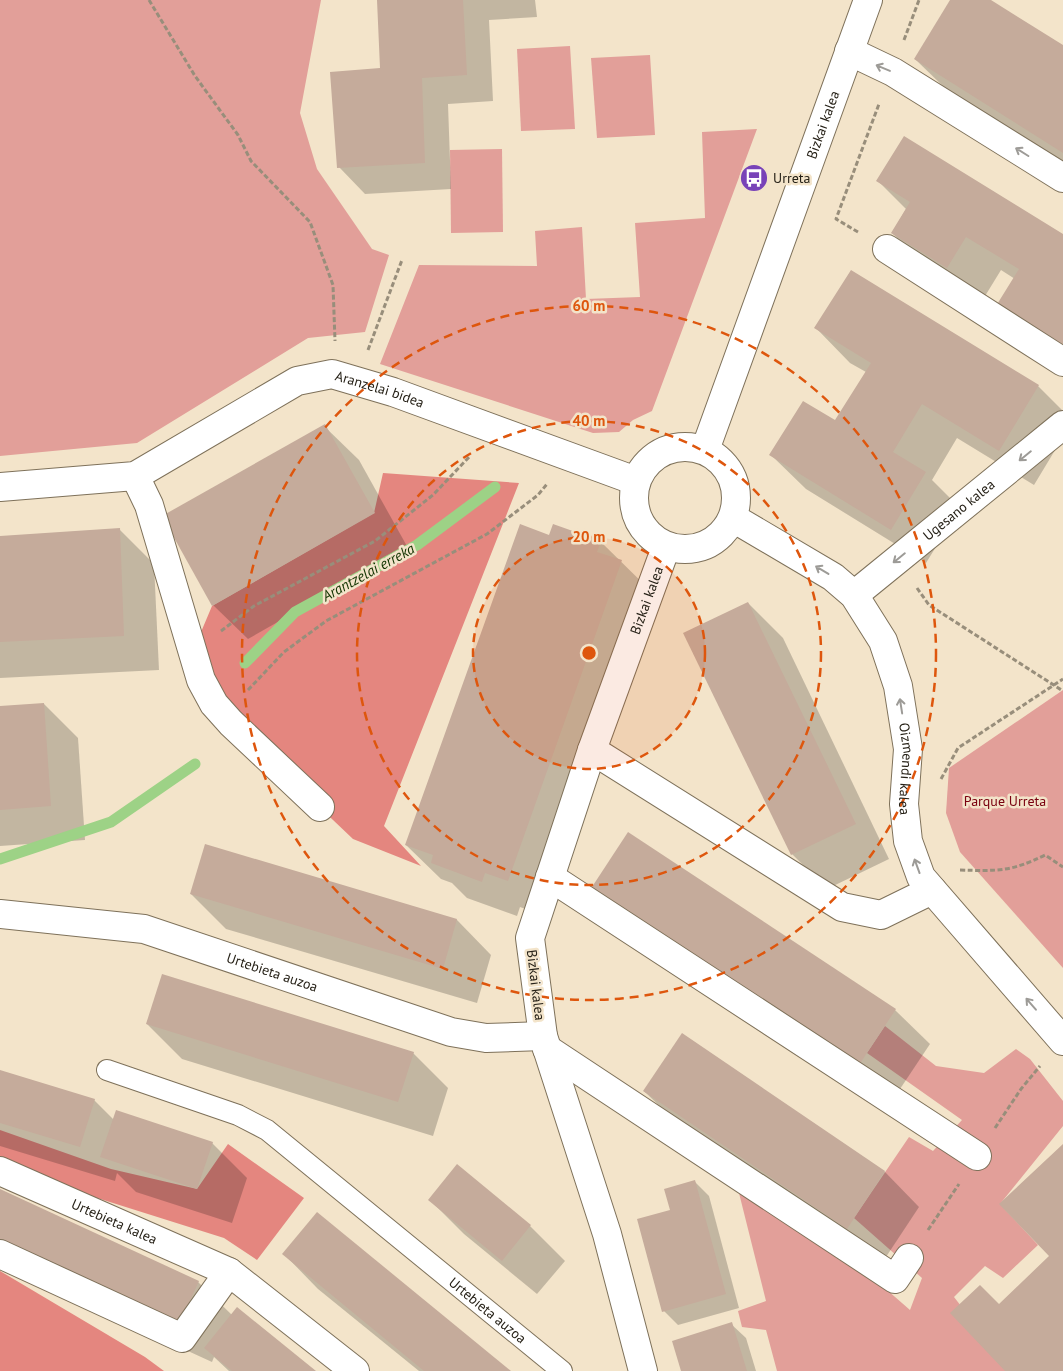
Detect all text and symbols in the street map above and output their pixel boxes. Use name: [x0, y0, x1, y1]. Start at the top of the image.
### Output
one-way arrow: [876, 63, 891, 73]
street label: Bizkai kalea: [802, 88, 843, 161]
one-way arrow: [1015, 147, 1029, 157]
bus stop icon: Urreta: [739, 163, 769, 193]
place label: Urreta: [773, 169, 811, 187]
text: 60 m: [573, 296, 605, 315]
street label: Aranzelai bidea: [333, 366, 427, 412]
text: 40 m: [573, 411, 605, 430]
one-way arrow: [1019, 450, 1032, 461]
street label: Ugesano kalea: [919, 475, 998, 544]
text: 20 m: [573, 527, 605, 546]
water label: Arantzelai erreka: [318, 538, 418, 606]
one-way arrow: [893, 553, 906, 564]
street label: Bizkai kalea: [626, 564, 667, 637]
one-way arrow: [815, 564, 829, 574]
centre of rings: [580, 644, 598, 662]
one-way arrow: [896, 698, 906, 714]
street label: Oizmendi kalea: [895, 721, 918, 816]
park label: Parque Urreta: [964, 792, 1046, 810]
one-way arrow: [912, 858, 921, 874]
street label: Urtebieta auzoa: [224, 948, 320, 996]
street label: Bizkai kalea: [523, 949, 549, 1021]
one-way arrow: [1025, 997, 1037, 1010]
street label: Urtebieta kalea: [69, 1195, 160, 1248]
street label: Urtebieta auzoa: [445, 1273, 530, 1347]

